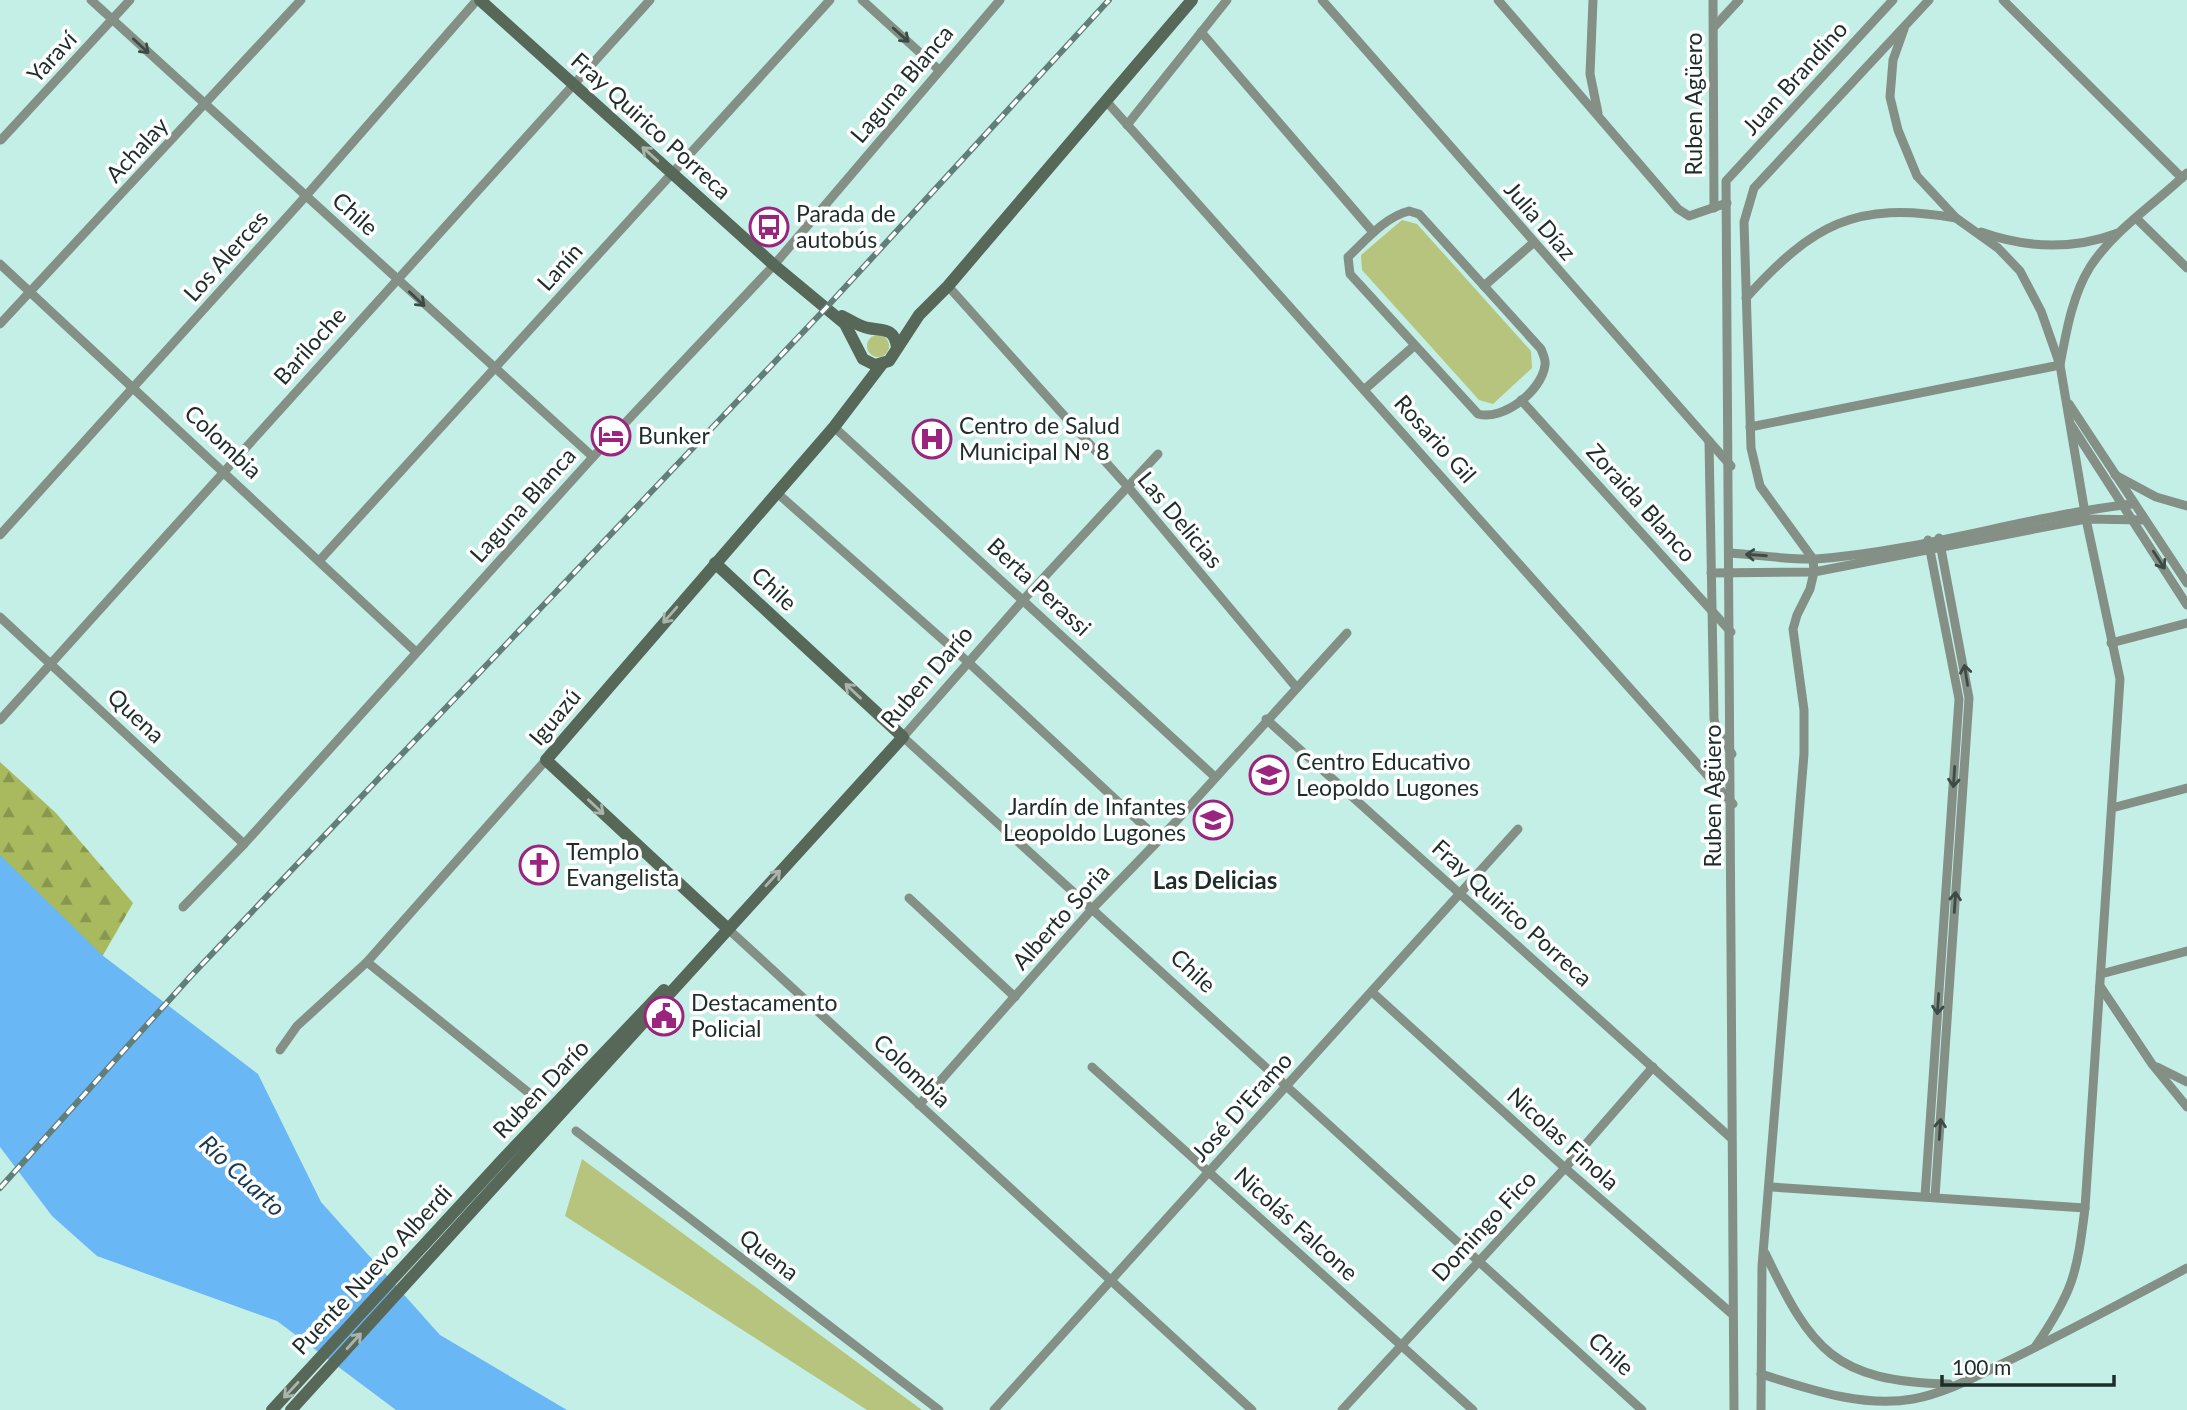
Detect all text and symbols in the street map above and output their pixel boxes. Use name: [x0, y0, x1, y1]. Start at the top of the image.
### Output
street label: Juan Brandino: [1736, 15, 1853, 140]
street label: Laguna Blanca: [844, 19, 959, 148]
street label: Yaraví: [21, 24, 83, 88]
one-way arrow: [892, 27, 909, 44]
street label: Ruben Agüero: [1679, 32, 1707, 176]
one-way arrow: [132, 38, 150, 54]
street label: Fray Quirico Porreca: [566, 46, 738, 205]
street label: Achalay: [99, 111, 174, 188]
one-way arrow: [642, 146, 659, 163]
street label: Julia Díaz: [1499, 175, 1583, 265]
street label: Chile: [327, 186, 384, 241]
place label: Parada de autobús: [796, 199, 896, 253]
street label: Los Alerces: [177, 204, 273, 307]
bus stop icon: Parada de autobús: [748, 206, 790, 248]
street label: Lanín: [531, 237, 588, 296]
one-way arrow: [408, 291, 425, 308]
street label: Bariloche: [267, 301, 351, 390]
street label: Rosario Gil: [1389, 389, 1482, 488]
street label: Colombia: [179, 398, 268, 484]
place label: Centro de Salud Municipal Nº 8: [959, 411, 1120, 465]
hotel icon: Bunker: [590, 415, 632, 457]
hospital icon: Centro de Salud Municipal Nº 8: [911, 418, 953, 460]
place label: Bunker: [638, 421, 710, 449]
street label: Zoraida Blanco: [1581, 437, 1702, 567]
street label: Laguna Blanca: [463, 441, 581, 568]
street label: Las Delicias: [1132, 465, 1229, 573]
street label: Berta Perassi: [982, 531, 1097, 641]
one-way arrow: [1745, 548, 1768, 561]
one-way arrow: [2152, 550, 2166, 570]
street label: Chile: [746, 561, 803, 616]
one-way arrow: [662, 606, 678, 624]
street label: Ruben Darío: [874, 620, 978, 733]
one-way arrow: [1959, 664, 1972, 687]
street label: Quena: [102, 682, 171, 749]
street label: Iguazú: [522, 682, 586, 750]
one-way arrow: [844, 683, 862, 699]
street label: Ruben Agüero: [1698, 724, 1726, 868]
place label: Centro Educativo Leopoldo Lugones: [1296, 747, 1479, 801]
school or university icon: Centro Educativo Leopoldo Lugones: [1248, 754, 1290, 796]
one-way arrow: [1947, 765, 1960, 788]
place label: Jardín de Infantes Leopoldo Lugones: [1003, 792, 1186, 846]
one-way arrow: [587, 798, 604, 815]
school or university icon: Jardín de Infantes Leopoldo Lugones: [1192, 799, 1234, 841]
street label: Fray Quirico Porreca: [1427, 833, 1599, 992]
place label: Templo Evangelista: [566, 837, 679, 891]
church icon: Templo Evangelista: [518, 844, 560, 886]
street label: Alberto Soria: [1006, 858, 1115, 975]
district label: Las Delicias: [1153, 865, 1277, 894]
one-way arrow: [765, 869, 781, 887]
one-way arrow: [1949, 891, 1962, 914]
street label: Chile: [1165, 943, 1222, 998]
place label: Destacamento Policial: [691, 988, 838, 1042]
one-way arrow: [1931, 992, 1944, 1015]
public building icon: Destacamento Policial: [643, 995, 685, 1037]
street label: Colombia: [868, 1027, 957, 1113]
street label: Ruben Darío: [486, 1033, 594, 1143]
street label: José D'Eramo: [1185, 1046, 1298, 1167]
street label: Nicolas Finola: [1502, 1081, 1625, 1196]
one-way arrow: [1934, 1118, 1947, 1141]
water label: Río Cuarto: [194, 1128, 292, 1222]
street label: Nicolás Falcone: [1229, 1161, 1364, 1286]
street label: Domingo Fico: [1425, 1164, 1541, 1286]
street label: Puente Nuevo Alberdi: [285, 1179, 457, 1360]
street label: Quena: [734, 1222, 805, 1286]
street label: Chile: [1583, 1326, 1640, 1381]
one-way arrow: [345, 1333, 362, 1350]
scale bar: [1942, 1344, 2114, 1388]
text: 100 m: [1952, 1354, 2011, 1379]
one-way arrow: [283, 1381, 299, 1399]

